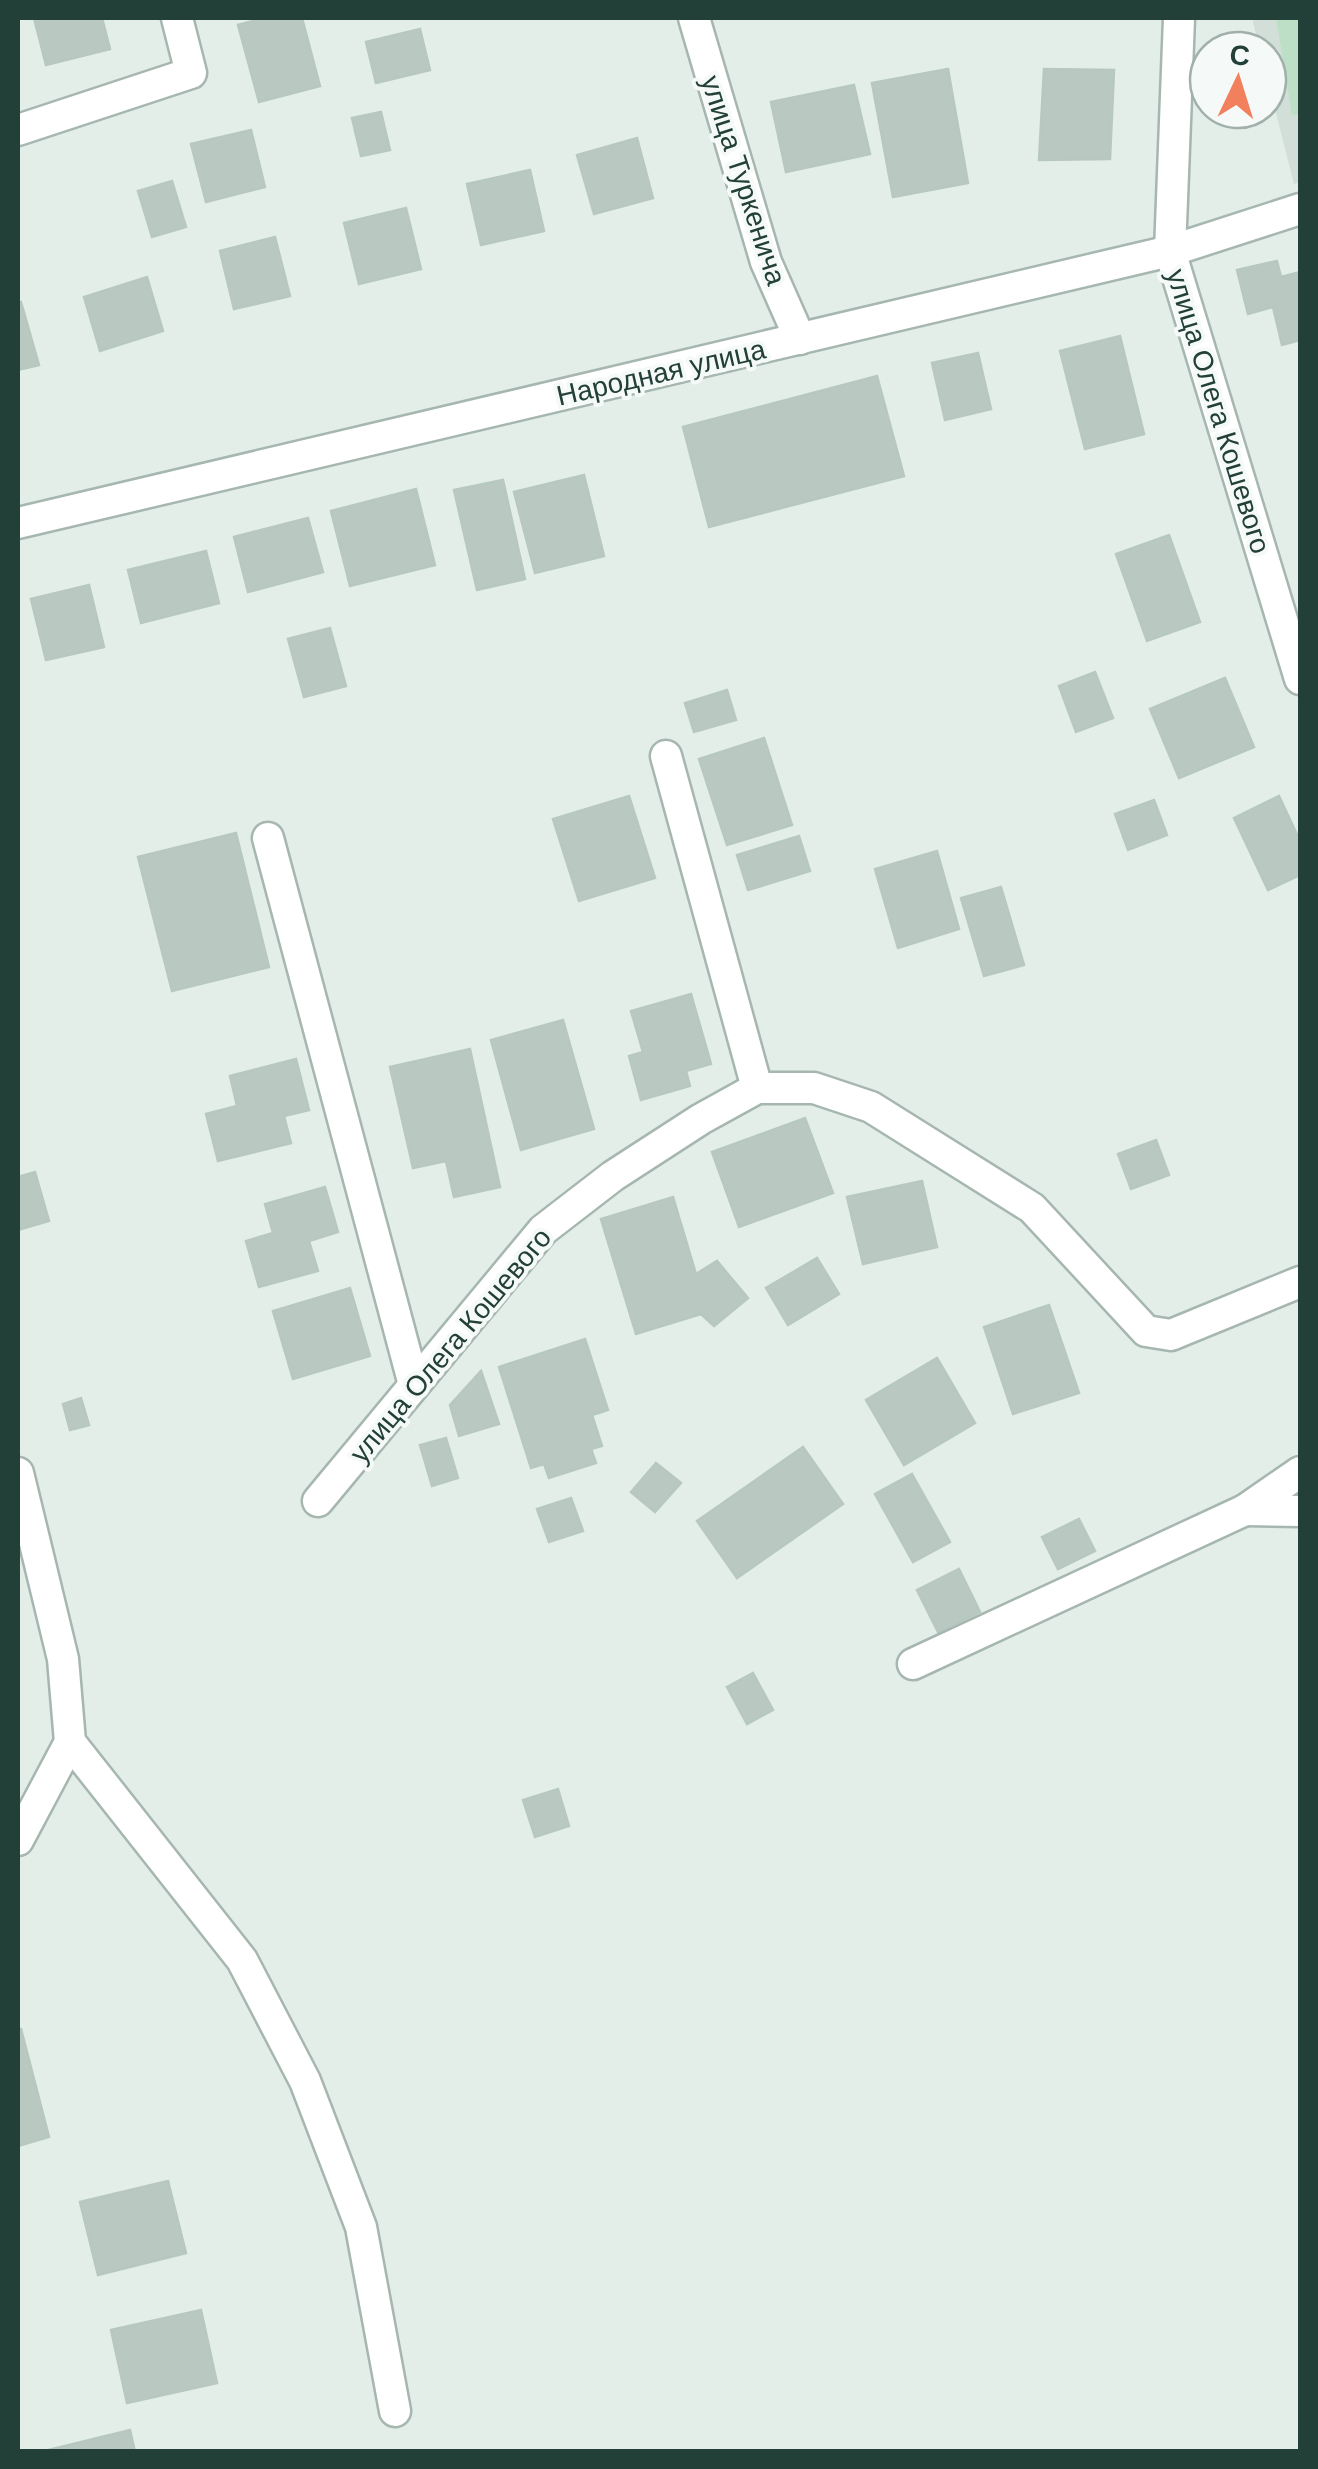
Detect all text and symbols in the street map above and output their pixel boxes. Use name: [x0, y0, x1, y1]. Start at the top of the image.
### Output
north arrow: [1188, 30, 1288, 130]
text: С: [1228, 36, 1251, 75]
street label: улица Туркенича: [692, 70, 795, 290]
street label: улица Олега Кошевого: [1158, 264, 1279, 558]
street label: Народная улица: [553, 330, 770, 415]
street label: улица Олега Кошевого: [341, 1220, 560, 1470]

